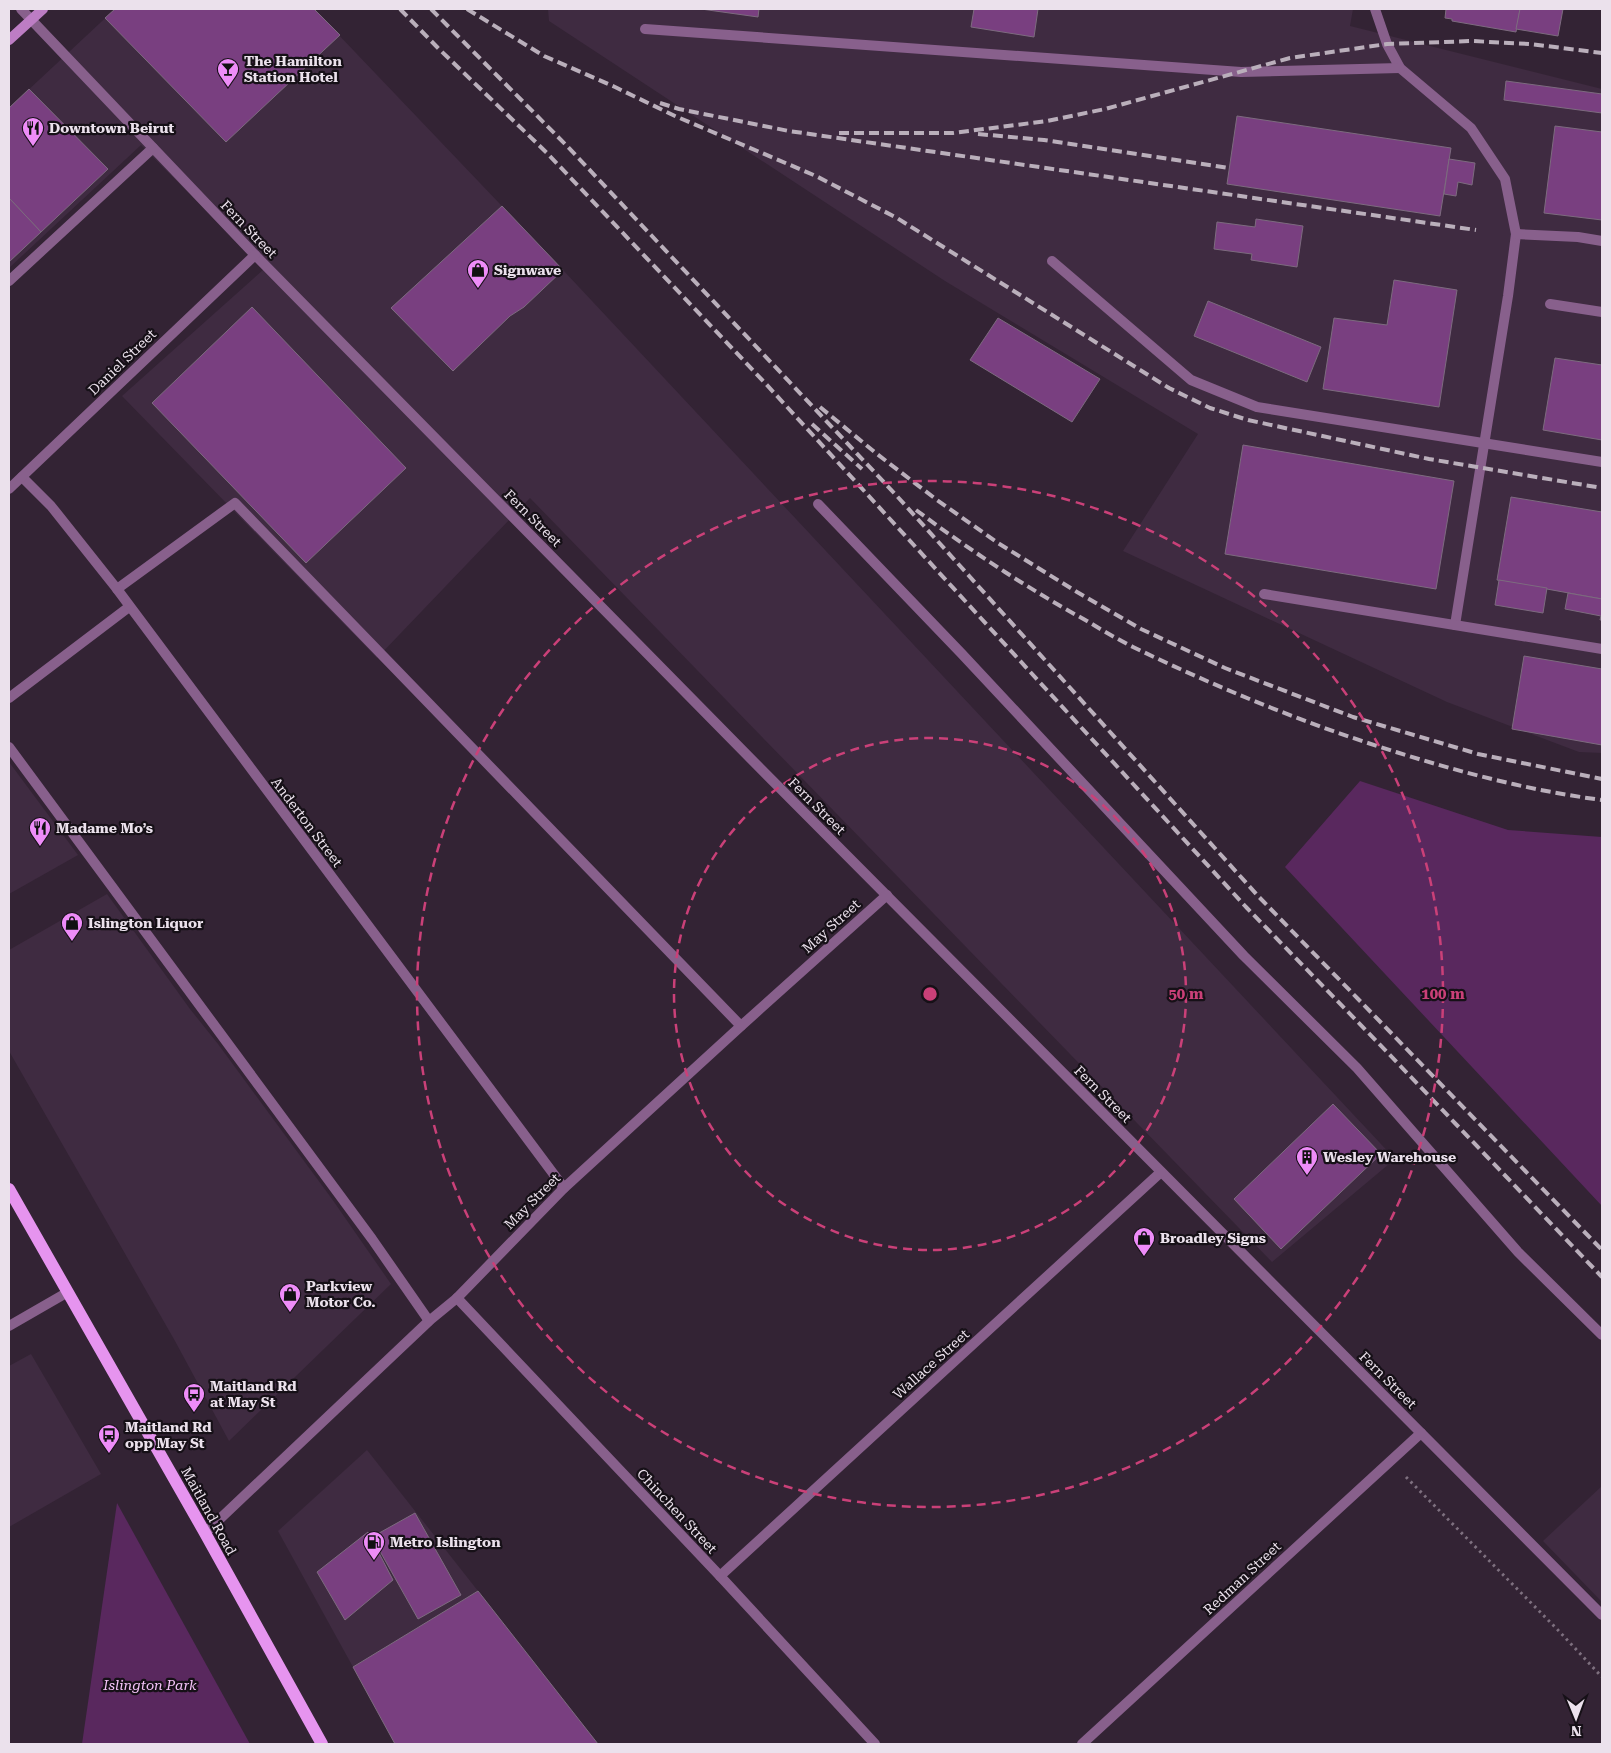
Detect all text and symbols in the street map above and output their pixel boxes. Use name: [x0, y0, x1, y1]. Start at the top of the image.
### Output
place label: The Hamilton Station Hotel: [244, 53, 342, 85]
bar icon: The Hamilton Station Hotel: [216, 57, 240, 88]
restaurant icon: Downtown Beirut: [21, 116, 45, 147]
place label: Downtown Beirut: [49, 120, 174, 136]
street label: Fern Street: [218, 197, 280, 261]
shop icon: Signwave: [466, 258, 490, 289]
place label: Signwave: [494, 262, 561, 278]
street label: Daniel Street: [85, 326, 159, 398]
street label: Fern Street: [501, 486, 565, 550]
street label: Anderton Street: [268, 774, 346, 870]
street label: Fern Street: [785, 774, 849, 838]
restaurant icon: Madame Mo’s: [28, 816, 52, 847]
place label: Madame Mo’s: [56, 820, 153, 836]
street label: May Street: [799, 896, 863, 956]
shop icon: Islington Liquor: [60, 911, 84, 942]
place label: Islington Liquor: [88, 915, 204, 931]
centre of rings: [921, 985, 939, 1003]
text: 50 m: [1168, 985, 1204, 1003]
text: 100 m: [1421, 985, 1465, 1003]
street label: Fern Street: [1071, 1062, 1135, 1126]
building icon: Wesley Warehouse: [1295, 1145, 1319, 1176]
place label: Wesley Warehouse: [1323, 1149, 1456, 1165]
street label: May Street: [501, 1170, 563, 1232]
shop icon: Broadley Signs: [1132, 1226, 1156, 1257]
place label: Broadley Signs: [1160, 1230, 1266, 1246]
place label: Parkview Motor Co.: [306, 1278, 376, 1310]
shop icon: Parkview Motor Co.: [278, 1282, 302, 1313]
street label: Wallace Street: [890, 1326, 972, 1402]
street label: Fern Street: [1356, 1348, 1420, 1412]
place label: Maitland Rd at May St: [210, 1378, 297, 1410]
bus stop icon: Maitland Rd at May St: [182, 1382, 206, 1413]
place label: Maitland Rd opp May St: [125, 1419, 212, 1451]
bus stop icon: Maitland Rd opp May St: [97, 1423, 121, 1454]
street label: Maitland Road: [178, 1464, 240, 1558]
street label: Chinchen Street: [634, 1465, 720, 1557]
fuel station icon: Metro Islington: [362, 1530, 386, 1561]
place label: Metro Islington: [390, 1534, 501, 1550]
street label: Redman Street: [1200, 1538, 1284, 1618]
park label: Islington Park: [102, 1677, 197, 1693]
north arrow: [1551, 1693, 1601, 1743]
text: N: [1570, 1723, 1582, 1739]

